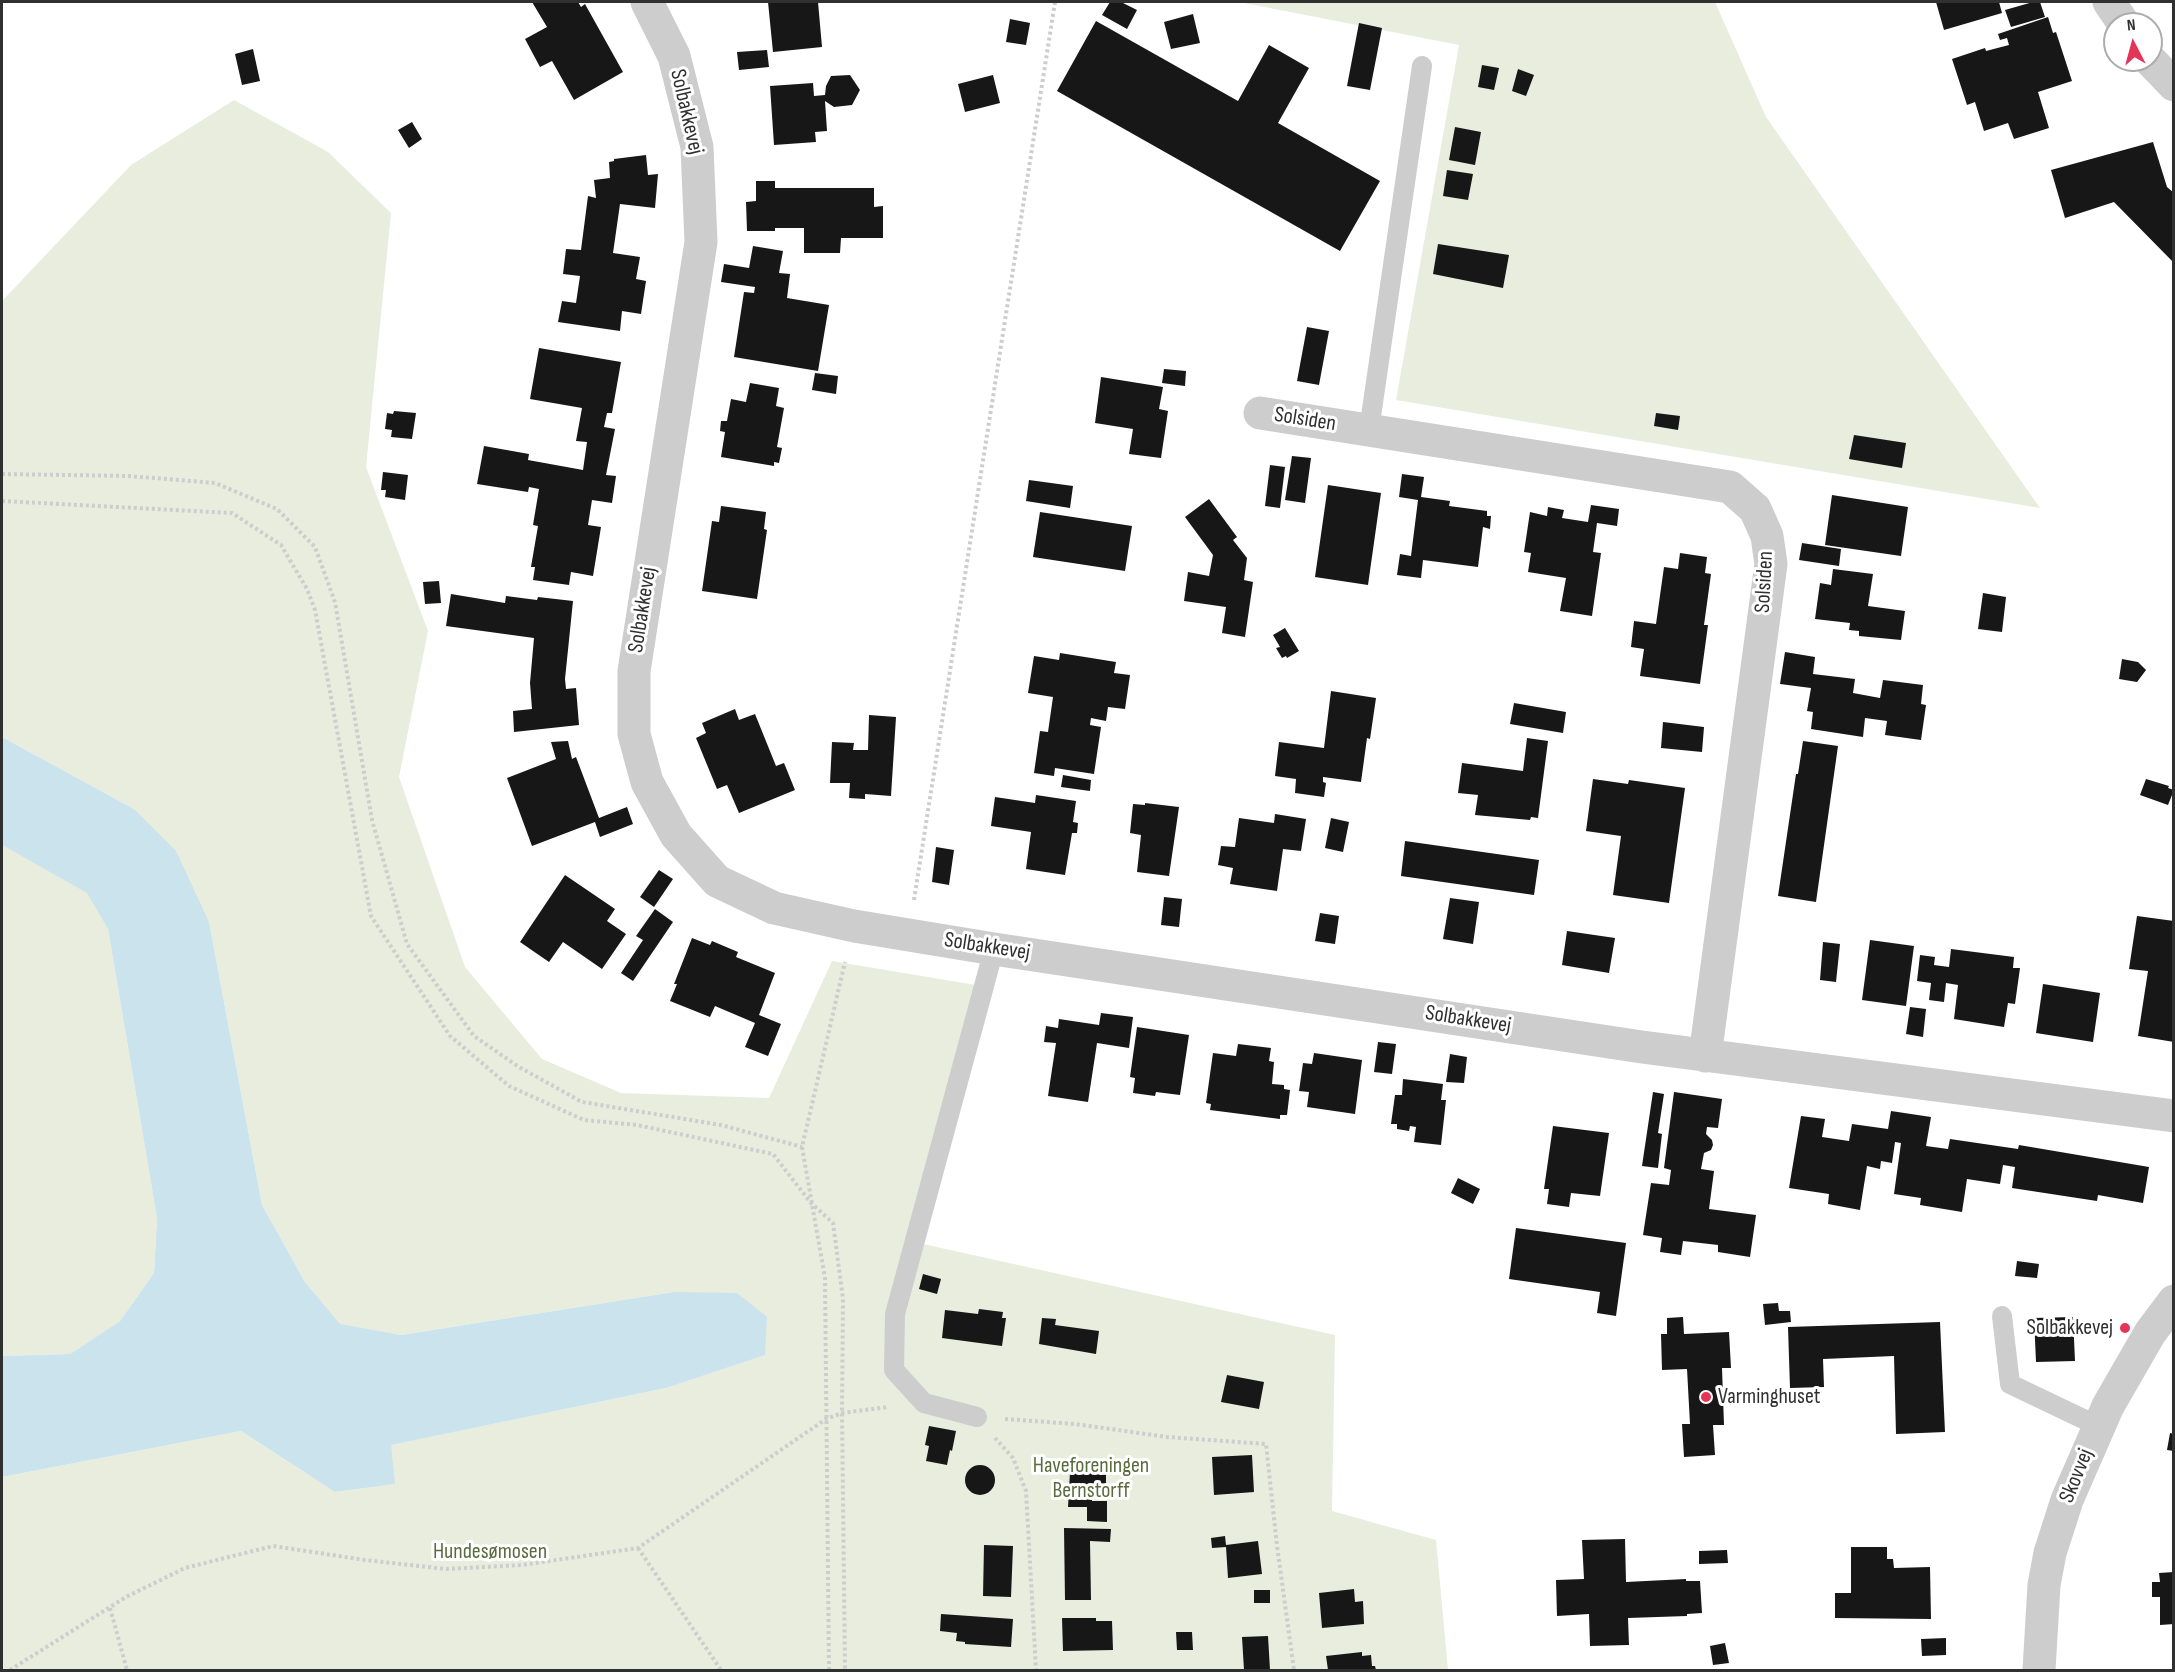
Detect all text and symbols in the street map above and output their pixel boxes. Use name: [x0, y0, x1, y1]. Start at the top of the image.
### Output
north arrow: [2103, 12, 2163, 72]
text: N: [2126, 16, 2137, 35]
street label: Solbakkevej: [663, 67, 709, 157]
street label: Solsiden: [1272, 402, 1338, 438]
street label: Solsiden: [1750, 550, 1780, 614]
street label: Solbakkevej: [623, 565, 663, 655]
street label: Solbakkevej: [942, 927, 1032, 967]
street label: Solbakkevej: [1423, 1000, 1513, 1040]
place label: Solbakkevej: [2027, 1315, 2113, 1341]
marker: Solbakkevej: [2118, 1321, 2132, 1335]
place label: Varminghuset: [1718, 1384, 1820, 1410]
marker: Varminghuset: [1699, 1390, 1713, 1404]
street label: Skovvej: [2054, 1445, 2100, 1507]
park label: Haveforeningen Bernstorff: [1033, 1453, 1149, 1504]
park label: Hundesømosen: [433, 1539, 547, 1565]

